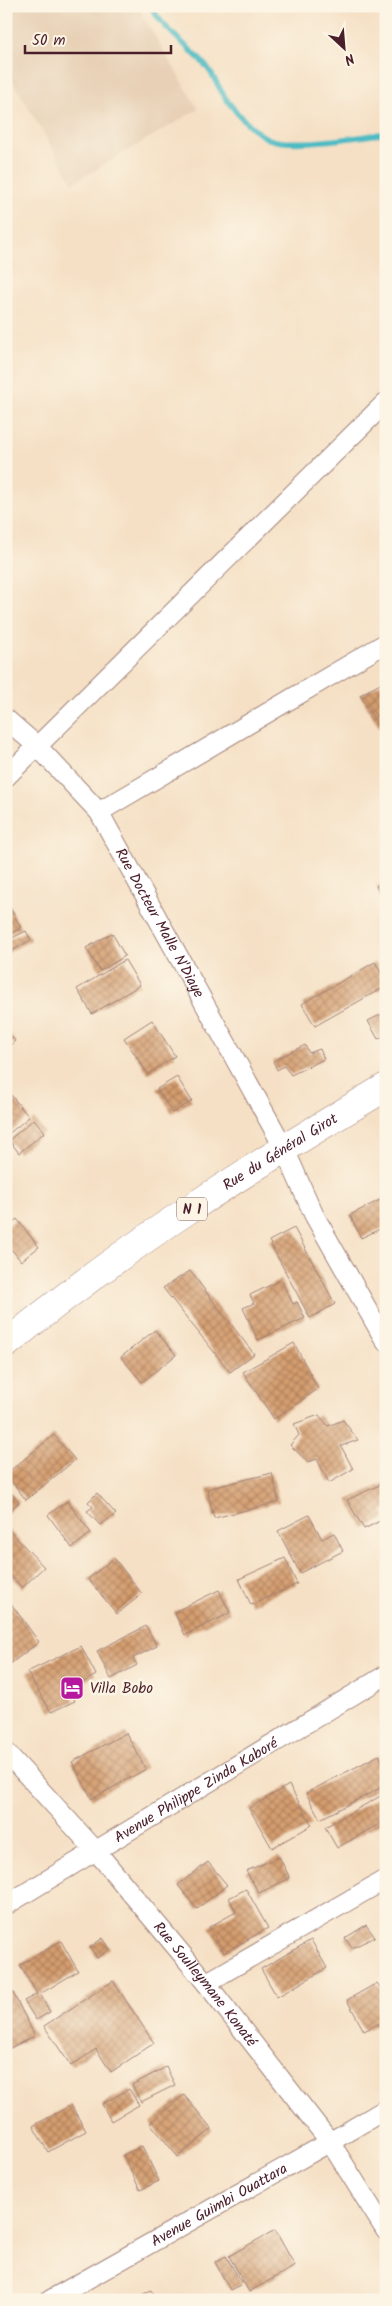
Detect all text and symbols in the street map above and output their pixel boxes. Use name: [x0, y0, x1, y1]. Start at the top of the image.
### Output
scale bar: [25, 22, 171, 54]
north arrow: [320, 22, 370, 72]
text: 50 m: [32, 29, 66, 53]
text: N: [340, 47, 358, 71]
street label: Rue Docteur Malle N'Diaye: [108, 844, 210, 1003]
street label: Rue du Général Girot: [218, 1107, 343, 1197]
road number: N 1: [177, 1198, 207, 1220]
hotel icon: Villa Bobo: [59, 1675, 85, 1701]
place label: Villa Bobo: [90, 1677, 153, 1701]
street label: Avenue Philippe Zinda Kaboré: [110, 1731, 284, 1850]
street label: Rue Soulleymane Konaté: [147, 1917, 263, 2053]
street label: Avenue Guimbi Ouattara: [147, 2157, 292, 2254]

